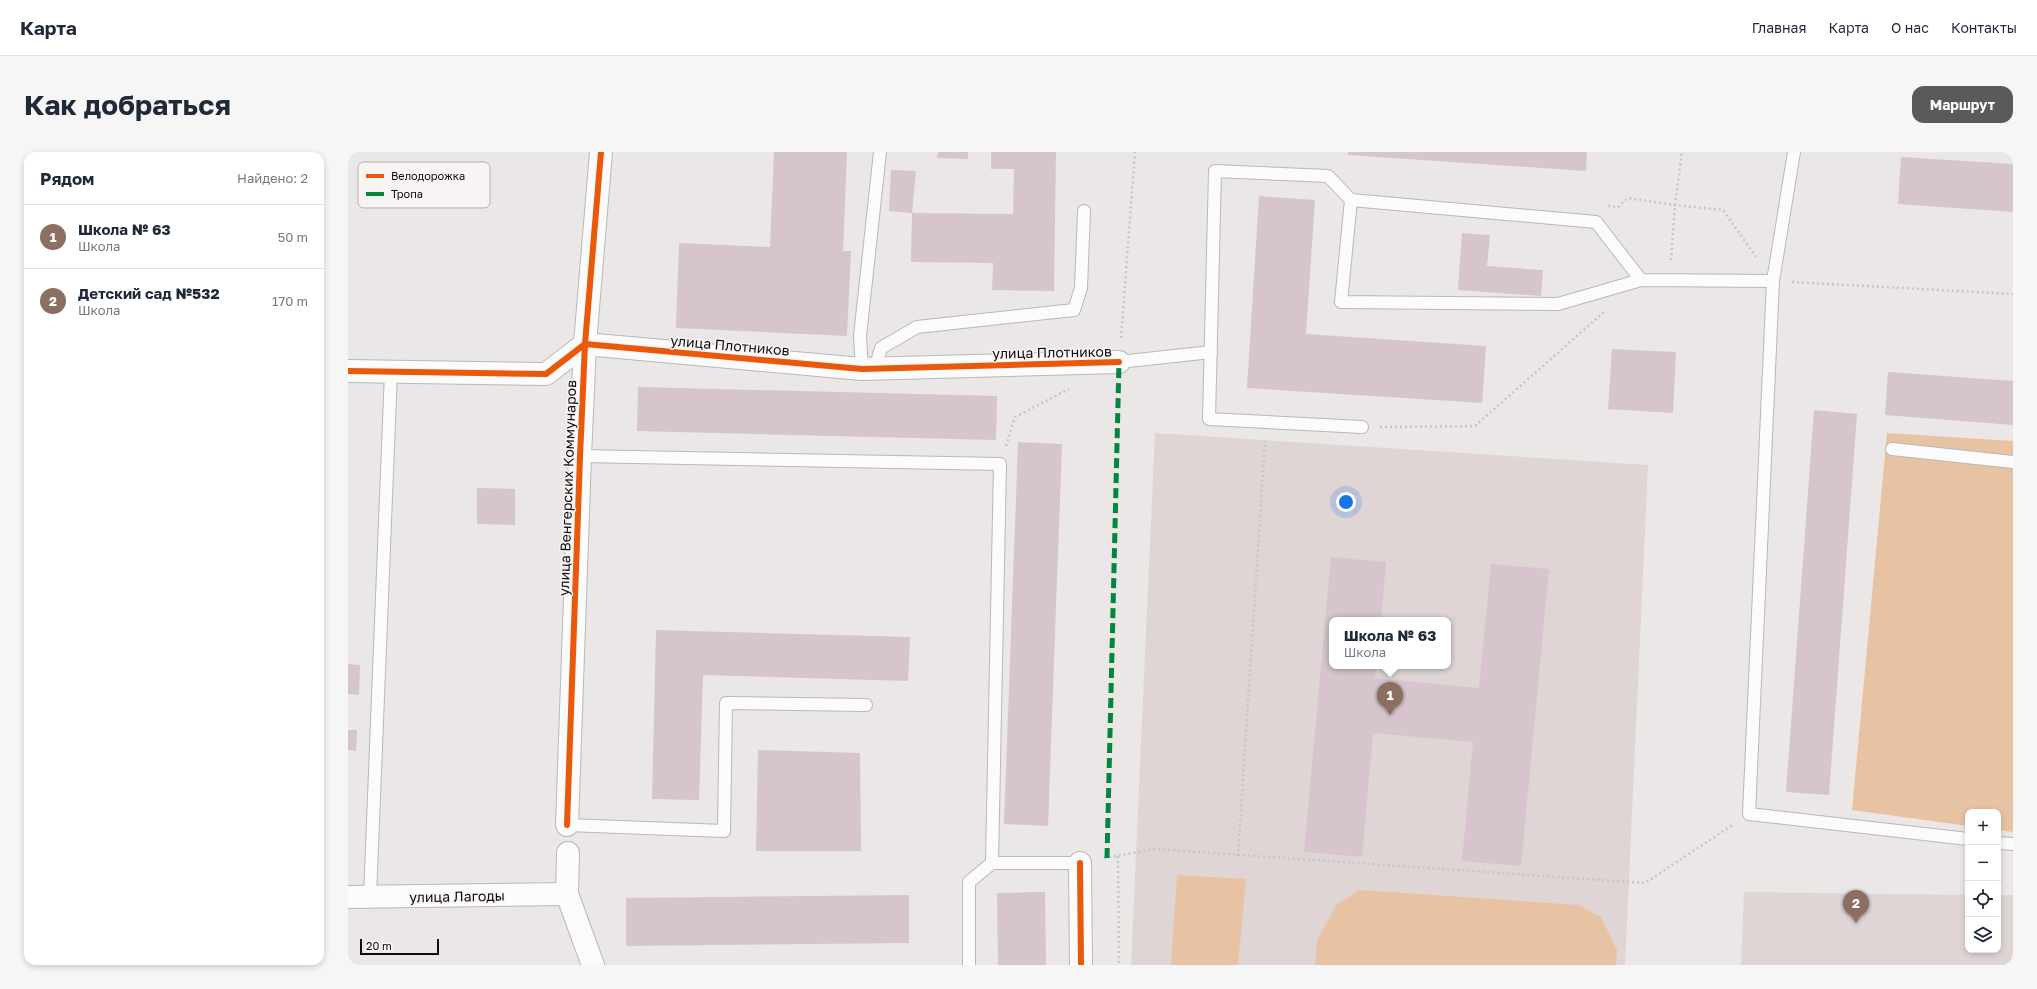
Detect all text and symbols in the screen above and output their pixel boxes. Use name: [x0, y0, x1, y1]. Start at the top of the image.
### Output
text: Карта: [20, 16, 77, 39]
text: Главная: [1752, 19, 1806, 36]
text: Карта: [1828, 19, 1869, 36]
text: О нас: [1891, 19, 1929, 36]
text: Контакты: [1951, 19, 2017, 36]
button: Маршрут: [1912, 86, 2013, 123]
text: Как добраться: [24, 88, 231, 121]
legend: [358, 162, 490, 208]
text: Рядом: [40, 168, 94, 189]
text: Велодорожка: [391, 169, 465, 182]
text: Найдено: 2: [237, 170, 308, 186]
text: Тропа: [391, 187, 423, 200]
text: Школа № 63: [78, 220, 171, 238]
text: 1: [50, 229, 56, 245]
text: 50 m: [278, 229, 308, 245]
text: Школа: [78, 238, 120, 254]
text: Детский сад №532: [78, 284, 220, 302]
text: 2: [49, 293, 57, 309]
text: 170 m: [272, 293, 308, 309]
text: Школа: [78, 302, 120, 318]
street label: улица Плотников: [670, 331, 790, 359]
street label: улица Плотников: [992, 342, 1112, 362]
street label: улица Венгерских Коммунаров: [555, 380, 579, 596]
your location: [1336, 492, 1356, 512]
popup: [1329, 617, 1451, 669]
text: Школа № 63: [1344, 626, 1436, 644]
text: Школа: [1344, 644, 1386, 660]
pin: 1: [1377, 682, 1403, 715]
map controls: [1965, 809, 2001, 953]
button: +: [1965, 809, 2001, 845]
button: −: [1965, 845, 2001, 881]
button: locate: [1965, 881, 2001, 917]
street label: улица Лагоды: [409, 887, 505, 905]
pin: 2: [1843, 890, 1869, 923]
button: layers: [1965, 917, 2001, 953]
scale bar: [360, 937, 439, 956]
text: 20 m: [366, 939, 392, 952]

